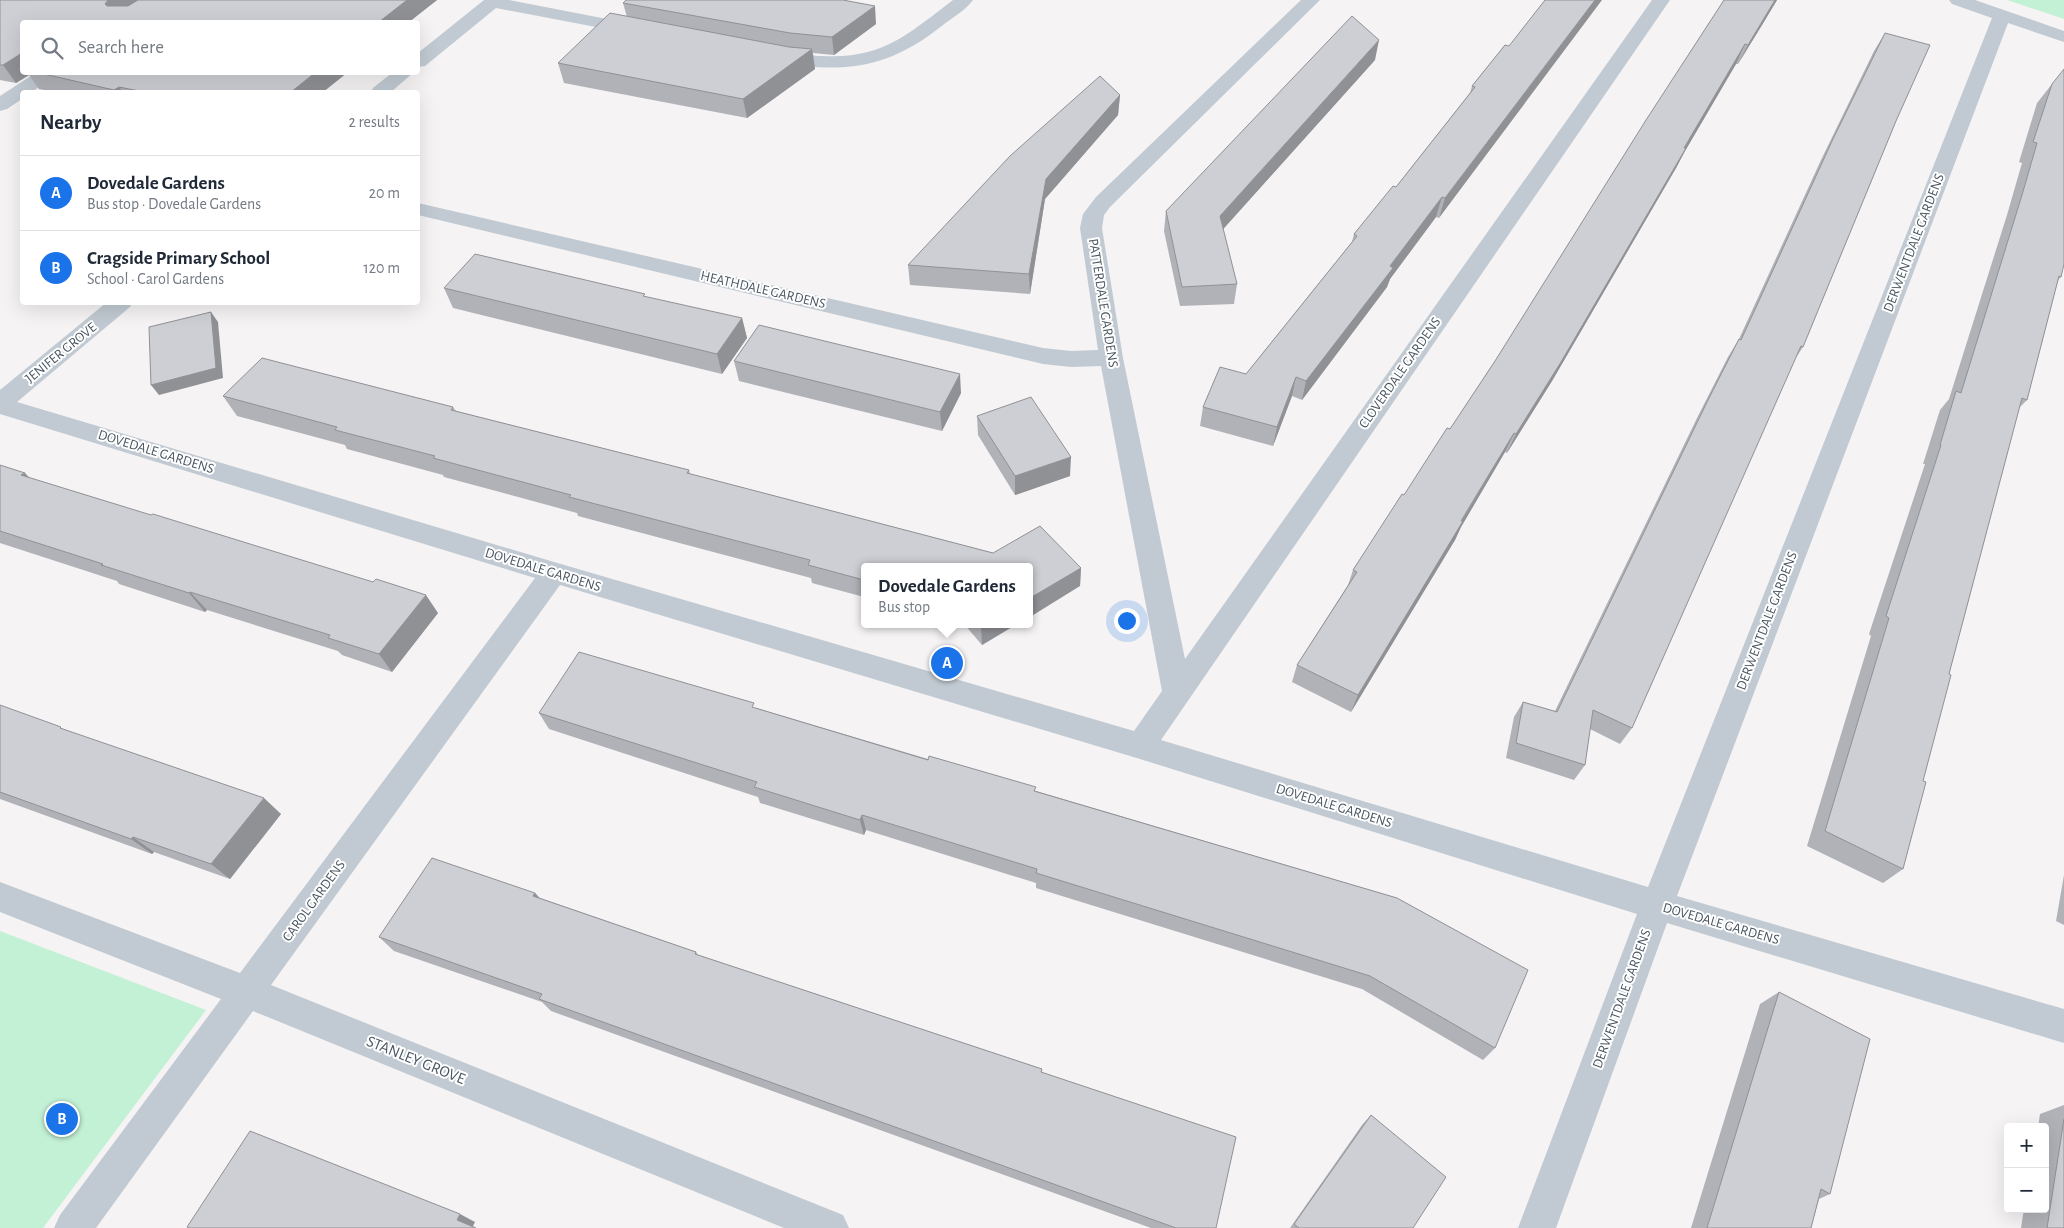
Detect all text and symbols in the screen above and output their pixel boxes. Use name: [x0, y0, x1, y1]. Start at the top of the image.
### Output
search box: [20, 20, 420, 75]
icon: search: [38, 34, 66, 62]
text: Search here: [78, 38, 164, 57]
text: Nearby: [40, 112, 101, 133]
text: 2 results: [348, 114, 400, 130]
street label: DERWENTDALE GARDENS: [1881, 172, 1947, 314]
text: Dovedale Gardens: [87, 174, 225, 193]
text: A: [51, 185, 61, 201]
text: 20 m: [369, 185, 400, 201]
text: Bus stop · Dovedale Gardens: [87, 196, 261, 212]
street label: PATTERDALE GARDENS: [1086, 238, 1120, 368]
text: Cragside Primary School: [87, 249, 270, 268]
text: B: [51, 260, 61, 276]
text: 120 m: [363, 260, 400, 276]
street label: HEATHDALE GARDENS: [699, 269, 827, 311]
text: School · Carol Gardens: [87, 271, 224, 287]
street label: CLOVERDALE GARDENS: [1356, 315, 1444, 431]
street label: JENIFER GROVE: [23, 320, 99, 386]
street label: DOVEDALE GARDENS: [96, 428, 216, 476]
street label: DOVEDALE GARDENS: [483, 546, 603, 594]
street label: DERWENTDALE GARDENS: [1734, 550, 1800, 692]
popup: [861, 563, 1033, 628]
text: Dovedale Gardens: [878, 577, 1016, 596]
text: Bus stop: [878, 599, 930, 615]
your location: [1114, 608, 1140, 634]
pin: A: [931, 644, 963, 682]
street label: DOVEDALE GARDENS: [1274, 782, 1394, 830]
street label: CAROL GARDENS: [280, 858, 348, 944]
street label: DOVEDALE GARDENS: [1661, 901, 1781, 947]
street label: DERWENTDALE GARDENS: [1590, 928, 1654, 1070]
street label: STANLEY GROVE: [364, 1033, 468, 1087]
pin: B: [46, 1100, 78, 1138]
map controls: [2004, 1123, 2049, 1213]
button: +: [2004, 1123, 2049, 1168]
button: −: [2004, 1168, 2049, 1213]

